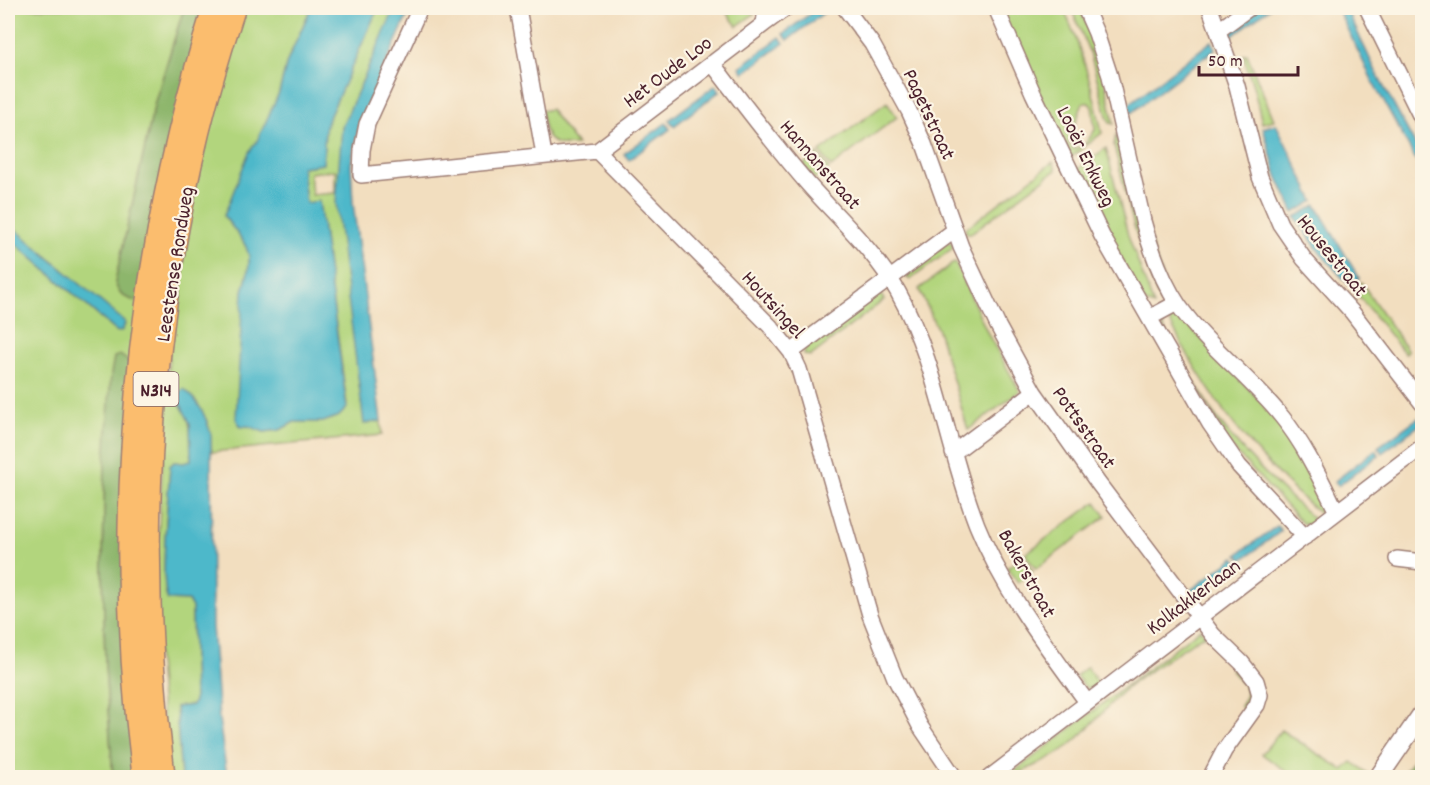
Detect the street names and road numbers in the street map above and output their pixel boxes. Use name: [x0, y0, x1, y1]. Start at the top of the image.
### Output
street label: Het Oude Loo: [618, 30, 720, 117]
street label: Pagetstraat: [893, 65, 962, 166]
street label: Looër Enkweg: [1047, 102, 1122, 213]
street label: Hannanstraat: [771, 114, 867, 218]
street label: Leestense Rondweg: [150, 185, 204, 344]
street label: Housestraat: [1288, 209, 1374, 305]
street label: Houtsingel: [733, 265, 811, 347]
road number: N314: [134, 372, 178, 406]
street label: Pottsstraat: [1043, 381, 1122, 476]
street label: Bakerstraat: [989, 525, 1062, 624]
street label: Kolkakkerlaan: [1141, 553, 1248, 644]

